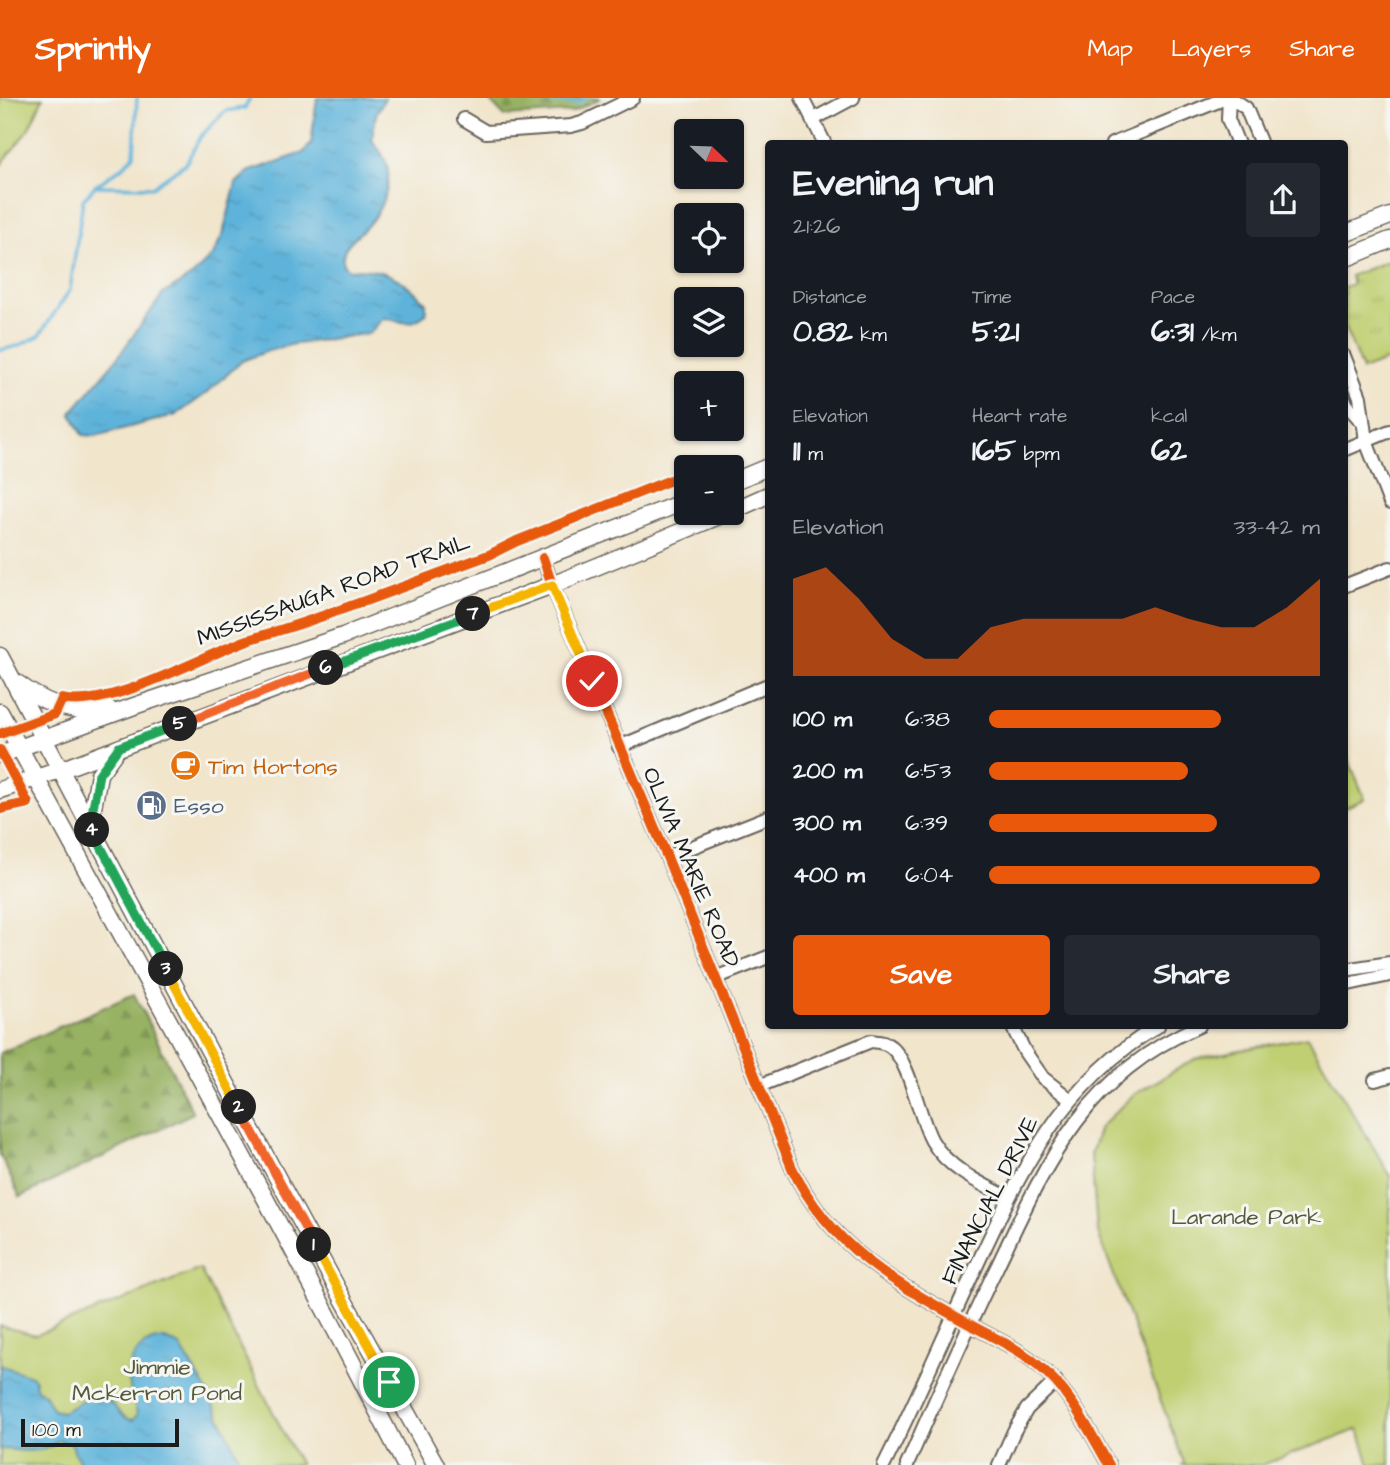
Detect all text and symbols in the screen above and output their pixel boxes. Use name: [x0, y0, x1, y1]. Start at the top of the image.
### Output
text: Sprintly: [35, 26, 151, 72]
text: Map: [1088, 32, 1133, 66]
text: Layers: [1171, 32, 1251, 66]
text: Share: [1289, 32, 1355, 66]
north arrow: [674, 119, 744, 189]
map controls: [674, 119, 744, 525]
text: Evening run: [793, 158, 994, 210]
button: share: [1246, 163, 1320, 237]
button: locate: [674, 203, 744, 273]
text: 21:26: [793, 210, 841, 242]
text: Distance: [793, 284, 867, 311]
text: Time: [972, 284, 1012, 311]
text: Pace: [1151, 284, 1195, 311]
button: layers: [674, 287, 744, 357]
text: 0.82: [793, 311, 853, 353]
text: 5:21: [972, 311, 1019, 353]
text: 6:31: [1151, 311, 1194, 353]
text: km: [853, 322, 887, 349]
text: /km: [1194, 322, 1237, 349]
button: +: [674, 371, 744, 441]
text: Elevation: [793, 403, 868, 430]
text: Heart rate: [972, 403, 1067, 430]
text: kcal: [1151, 403, 1187, 430]
text: 11: [793, 430, 801, 472]
text: 165: [972, 430, 1016, 472]
text: 62: [1151, 430, 1187, 472]
text: m: [801, 441, 823, 468]
text: bpm: [1016, 441, 1060, 468]
button: −: [674, 455, 744, 525]
text: Elevation: [793, 511, 884, 543]
text: 33–42 m: [1234, 511, 1320, 543]
street label: MISSISSAUGA ROAD TRAIL: [192, 526, 474, 654]
pin: 7: [456, 596, 490, 632]
text: 7: [467, 600, 478, 627]
pin: 6: [308, 650, 344, 686]
pin: [562, 651, 622, 711]
text: 6: [320, 654, 331, 681]
icon: check: [573, 662, 611, 700]
text: 100 m: [793, 703, 852, 735]
text: 6:38: [905, 703, 950, 735]
pin: 5: [162, 706, 198, 742]
text: 5: [173, 710, 186, 737]
cafe icon: Tim Hortons: [168, 749, 202, 783]
place label: Tim Hortons: [208, 751, 338, 783]
text: 200 m: [793, 755, 862, 787]
text: 6:53: [905, 755, 951, 787]
street label: OLIVIA MARIE ROAD: [634, 762, 748, 972]
fuel station icon: Esso: [134, 788, 168, 822]
place label: Esso: [174, 790, 224, 822]
text: 300 m: [793, 807, 861, 839]
text: 6:39: [905, 807, 948, 839]
pin: 4: [74, 812, 110, 848]
text: 4: [85, 816, 98, 843]
text: 400 m: [793, 859, 865, 891]
text: 6:04: [905, 859, 953, 891]
button: Save: [793, 935, 1050, 1015]
button: Share: [1064, 935, 1320, 1015]
pin: 3: [148, 952, 184, 986]
text: 3: [161, 955, 170, 982]
pin: 2: [222, 1090, 256, 1124]
text: 2: [233, 1093, 244, 1120]
street label: FINANCIAL DRIVE: [934, 1110, 1046, 1290]
park label: Larande Park: [1171, 1201, 1321, 1233]
pin: 1: [296, 1228, 332, 1262]
text: 1: [312, 1231, 315, 1258]
park label: Jimmie Mckerron Pond: [72, 1351, 242, 1409]
pin: [359, 1352, 419, 1412]
icon: arrive: [370, 1363, 408, 1401]
scale bar: [21, 1416, 178, 1448]
text: 100 m: [32, 1417, 81, 1444]

